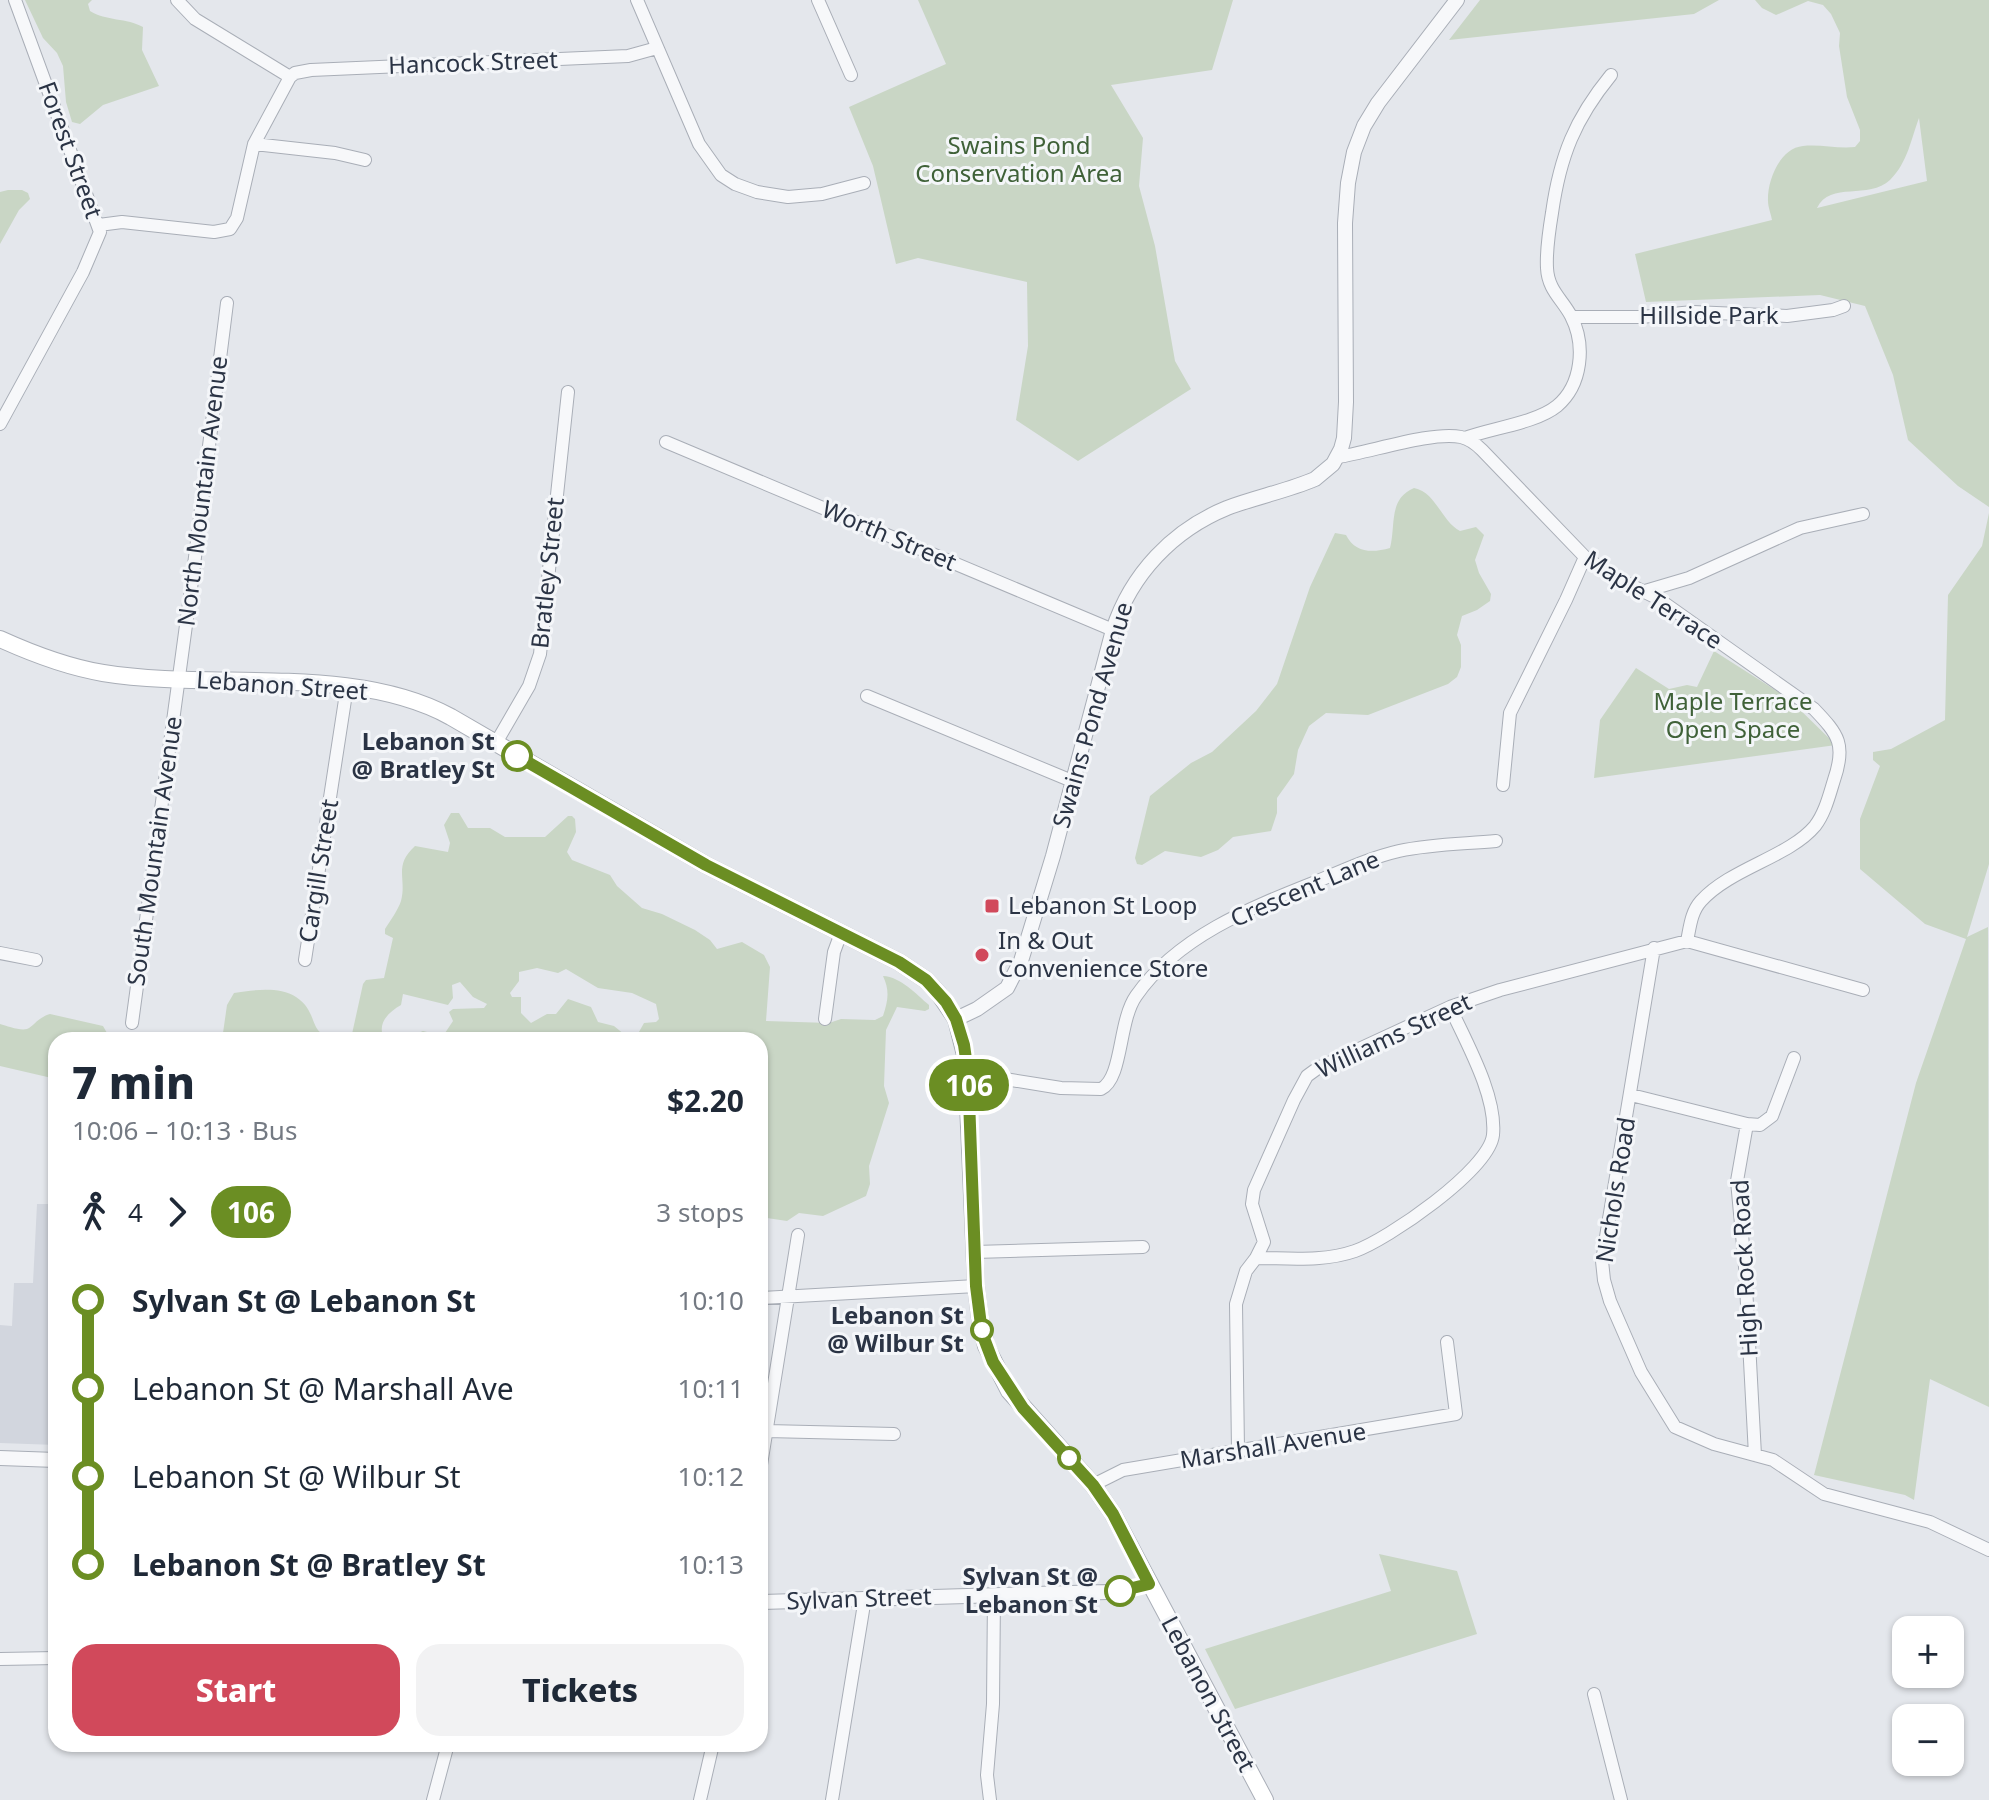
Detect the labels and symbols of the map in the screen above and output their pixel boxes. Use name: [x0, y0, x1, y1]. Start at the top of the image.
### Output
street label: Hancock Street: [388, 42, 559, 81]
street label: Forest Street: [31, 76, 112, 223]
park label: Swains Pond Conservation Area: [915, 128, 1123, 189]
street label: Hillside Park: [1639, 298, 1779, 331]
street label: North Mountain Avenue: [169, 354, 234, 628]
street label: Worth Street: [817, 491, 962, 578]
street label: Bratley Street: [522, 495, 571, 650]
street label: Maple Terrace: [1578, 542, 1729, 656]
street label: Swains Pond Avenue: [1044, 598, 1140, 831]
street label: Lebanon Street: [195, 662, 369, 707]
park label: Maple Terrace Open Space: [1653, 684, 1813, 745]
street label: South Mountain Avenue: [118, 714, 189, 988]
place label: Lebanon St @ Bratley St: [352, 724, 495, 785]
marker: Lebanon St @ Bratley St: [502, 741, 532, 771]
street label: Cargill Street: [290, 796, 345, 945]
street label: Crescent Lane: [1225, 841, 1384, 934]
place label: Lebanon St Loop: [1008, 888, 1197, 921]
marker: Lebanon St Loop: [983, 897, 1001, 915]
place label: In & Out Convenience Store: [998, 923, 1208, 984]
marker: In & Out Convenience Store: [973, 946, 991, 964]
street label: Williams Street: [1310, 984, 1477, 1085]
line badge: 106: [923, 1059, 1015, 1111]
street label: Nichols Road: [1587, 1115, 1642, 1265]
street label: High Rock Road: [1722, 1179, 1765, 1358]
place label: Lebanon St @ Wilbur St: [827, 1298, 964, 1359]
marker: Lebanon St @ Wilbur St: [971, 1319, 993, 1341]
street label: Marshall Avenue: [1177, 1414, 1368, 1476]
unlabelled marker: [1058, 1447, 1080, 1469]
place label: Sylvan St @ Lebanon St: [963, 1559, 1098, 1620]
marker: Sylvan St @ Lebanon St: [1105, 1576, 1135, 1606]
street label: Sylvan Street: [786, 1578, 932, 1617]
street label: Lebanon Street: [1154, 1610, 1264, 1777]

